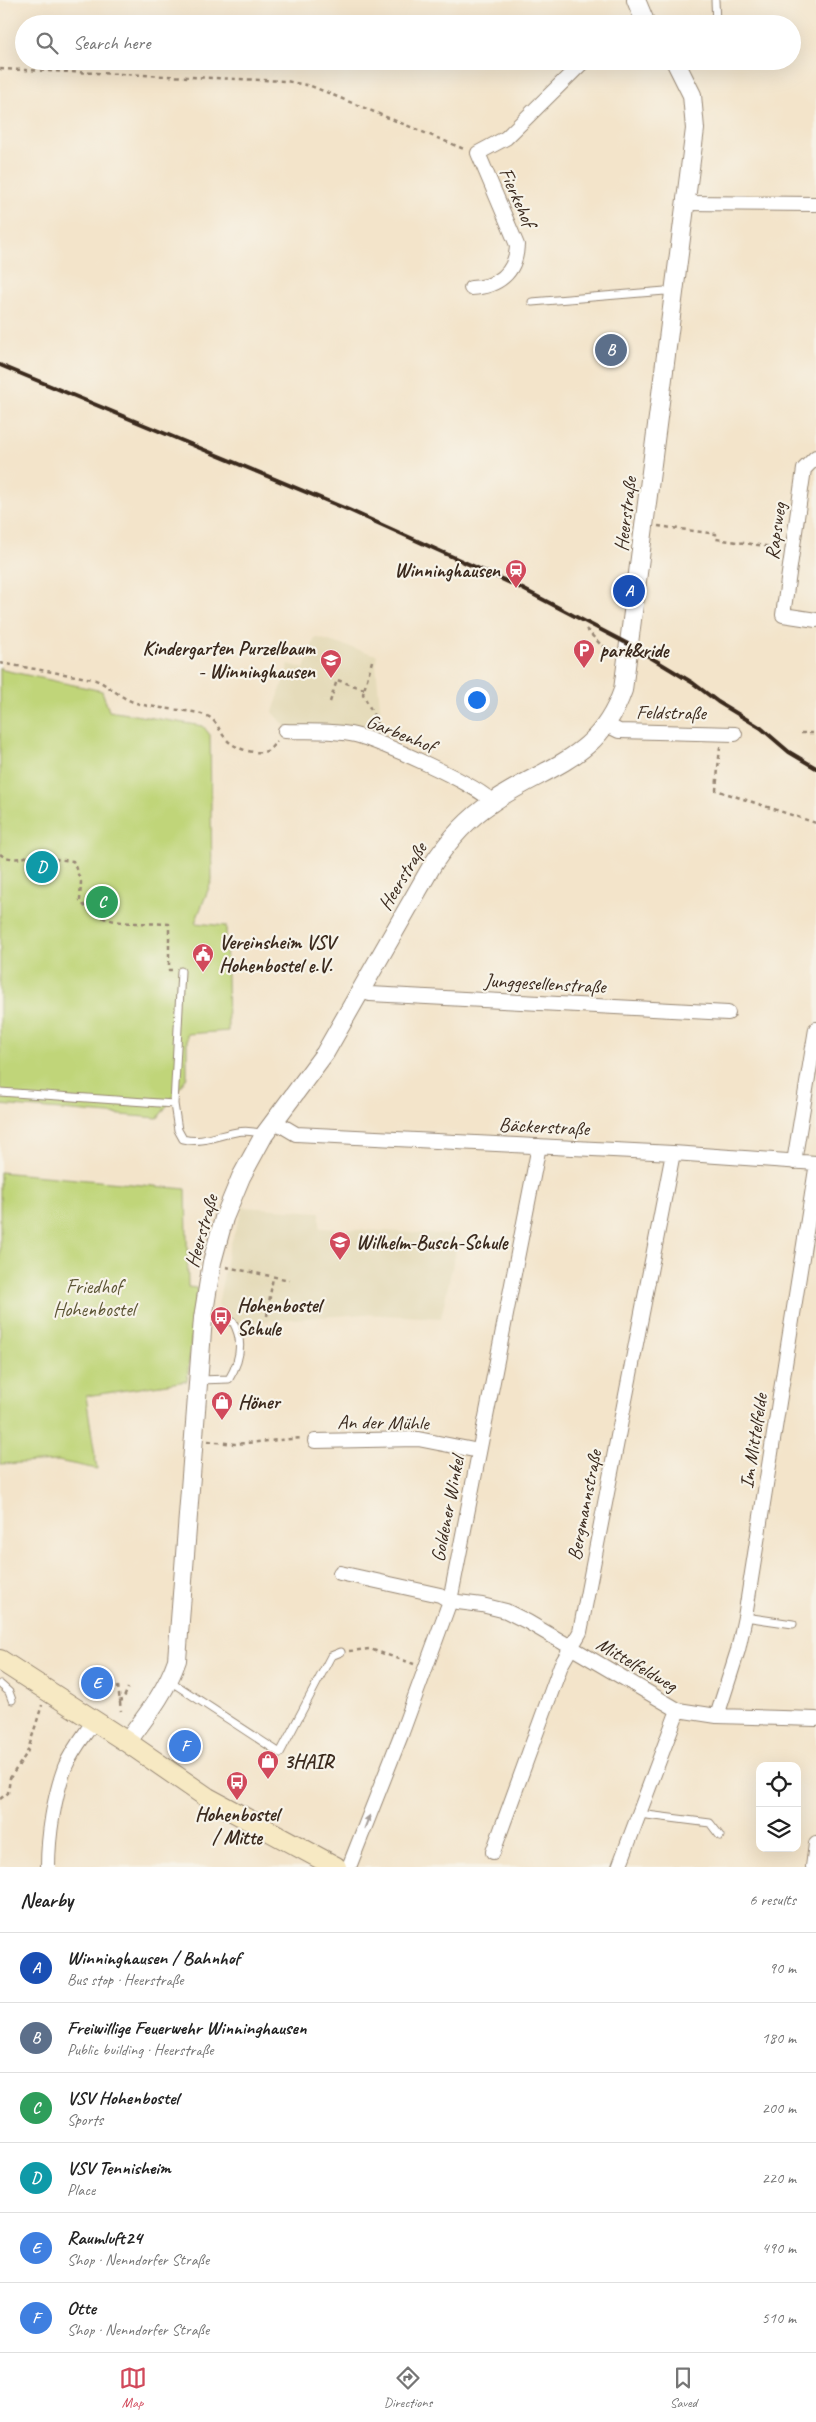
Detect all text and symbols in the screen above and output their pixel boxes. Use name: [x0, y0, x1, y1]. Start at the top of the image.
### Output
search box: [15, 15, 801, 70]
icon: search: [33, 29, 61, 57]
text: Search here: [73, 31, 150, 55]
street label: Fierkehof: [493, 164, 543, 235]
pin: B: [595, 331, 627, 369]
street label: Heerstraße: [609, 474, 643, 553]
street label: Rapsweg: [759, 500, 792, 561]
place label: Winninghausen: [394, 558, 501, 583]
station icon: Winninghausen: [504, 558, 528, 589]
pin: A: [613, 572, 645, 610]
place label: Kindergarten Purzelbaum - Winninghausen: [143, 636, 317, 684]
parking icon: park&ride: [572, 638, 596, 669]
place label: park&ride: [600, 638, 670, 663]
school or university icon: Kindergarten Purzelbaum - Winninghausen: [319, 648, 343, 679]
your location: [464, 687, 490, 713]
street label: Feldstraße: [636, 699, 708, 726]
street label: Garbenhof: [363, 708, 443, 760]
street label: Heerstraße: [372, 836, 433, 915]
pin: D: [26, 848, 58, 886]
pin: C: [86, 883, 118, 921]
place label: Vereinsheim VSV Hohenbostel e.V.: [219, 930, 339, 978]
public building icon: Vereinsheim VSV Hohenbostel e.V.: [191, 942, 215, 973]
street label: Junggesellenstraße: [483, 968, 608, 999]
street label: Bäckerstraße: [498, 1112, 591, 1141]
street label: Heerstraße: [179, 1190, 224, 1271]
school or university icon: Wilhelm-Busch-Schule: [328, 1230, 352, 1261]
place label: Wilhelm-Busch-Schule: [356, 1230, 509, 1255]
park label: Friedhof Hohenbostel: [53, 1274, 139, 1322]
place label: Hohenbostel Schule: [237, 1293, 324, 1341]
bus stop icon: Hohenbostel Schule: [209, 1305, 233, 1336]
shop icon: Höner: [210, 1390, 234, 1421]
place label: Höner: [238, 1390, 282, 1415]
street label: Im Mittelfelde: [734, 1390, 774, 1490]
street label: An der Mühle: [337, 1409, 430, 1436]
street label: Bergmannstraße: [562, 1446, 608, 1562]
street label: Goldener Winkel: [425, 1451, 471, 1564]
street label: Mittelfeldweg: [592, 1631, 683, 1698]
pin: E: [81, 1664, 113, 1702]
pin: F: [169, 1727, 201, 1765]
shop icon: 3HAIR: [256, 1749, 280, 1780]
place label: 3HAIR: [284, 1749, 336, 1774]
map controls: [756, 1762, 801, 1852]
button: locate: [756, 1762, 801, 1807]
bus stop icon: Hohenbostel / Mitte: [225, 1770, 249, 1801]
place label: Hohenbostel / Mitte: [195, 1802, 282, 1850]
button: layers: [756, 1807, 801, 1852]
one-way arrow: [364, 1814, 371, 1829]
text: Nearby: [20, 1887, 73, 1913]
text: 6 results: [749, 1890, 796, 1910]
text: Winninghausen / Bahnhof: [67, 1946, 240, 1970]
text: A: [32, 1958, 40, 1978]
text: 90 m: [769, 1958, 796, 1978]
text: Bus stop · Heerstraße: [67, 1970, 184, 1990]
text: Freiwillige Feuerwehr Winninghausen: [67, 2016, 307, 2040]
text: B: [32, 2028, 40, 2048]
text: 180 m: [762, 2028, 796, 2048]
text: Public building · Heerstraße: [67, 2040, 213, 2060]
text: VSV Hohenbostel: [67, 2086, 179, 2110]
text: C: [32, 2098, 40, 2118]
text: 200 m: [762, 2098, 796, 2118]
text: Sports: [67, 2110, 103, 2130]
text: VSV Tennisheim: [67, 2156, 171, 2180]
text: D: [31, 2168, 41, 2188]
text: 220 m: [762, 2168, 796, 2188]
text: Place: [67, 2180, 95, 2200]
text: Raumluft24: [67, 2226, 142, 2250]
text: E: [32, 2238, 40, 2258]
text: 490 m: [762, 2238, 796, 2258]
text: Shop · Nenndorfer Straße: [67, 2250, 209, 2270]
text: Otte: [67, 2296, 96, 2320]
text: F: [32, 2308, 40, 2328]
text: 510 m: [762, 2308, 796, 2328]
text: Shop · Nenndorfer Straße: [67, 2320, 209, 2340]
tab: Map: [119, 2364, 147, 2411]
tab: Directions: [384, 2364, 432, 2411]
tab: Saved: [669, 2364, 697, 2411]

